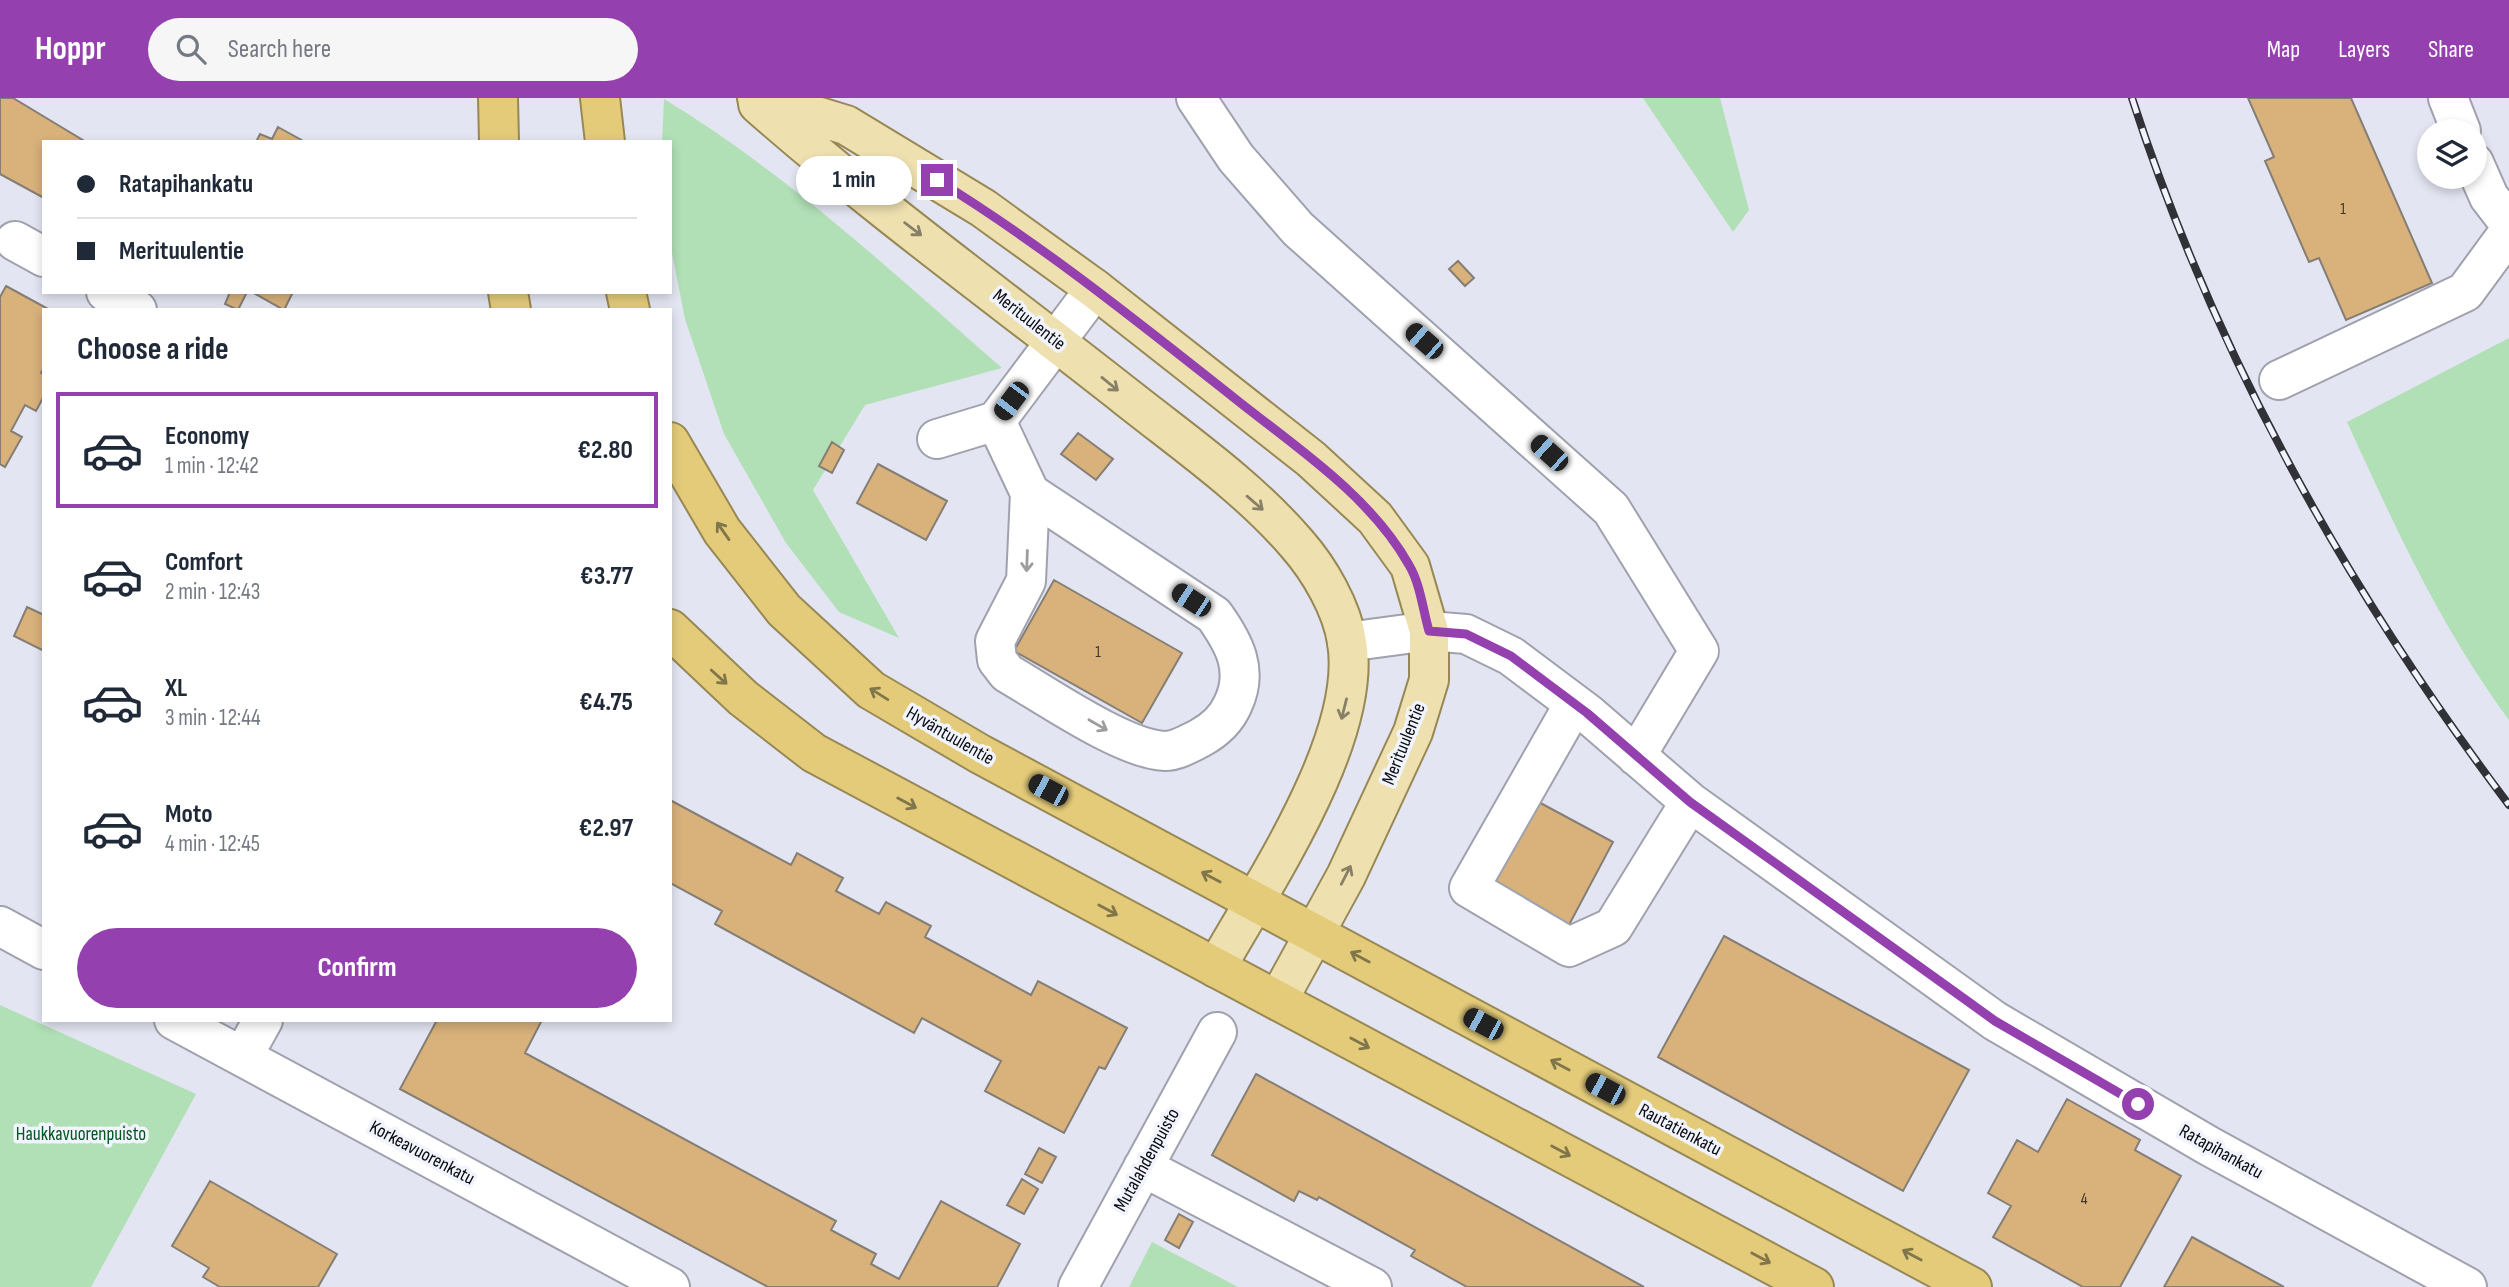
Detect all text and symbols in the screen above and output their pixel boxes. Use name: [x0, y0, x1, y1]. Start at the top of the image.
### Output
search box: [148, 18, 638, 81]
text: Hoppr: [35, 29, 106, 69]
icon: search: [172, 30, 210, 68]
text: Search here: [228, 34, 331, 65]
text: Map: [2267, 35, 2300, 64]
text: Layers: [2338, 35, 2390, 64]
text: Share: [2428, 35, 2474, 64]
map controls: [2417, 119, 2487, 189]
button: layers: [2417, 119, 2487, 189]
callout: 1 min: [797, 155, 912, 204]
route end: [921, 164, 953, 196]
text: 1 min: [833, 166, 875, 194]
text: Ratapihankatu: [119, 169, 253, 200]
house number: 1: [2340, 200, 2346, 219]
one-way arrow: [903, 221, 922, 236]
text: Merituulentie: [119, 236, 244, 267]
street label: Merituulentie: [988, 284, 1070, 356]
car: [1402, 319, 1447, 363]
text: Choose a ride: [77, 330, 229, 369]
one-way arrow: [1100, 376, 1118, 391]
car: [990, 378, 1033, 424]
icon: car: [81, 419, 144, 482]
text: Economy: [165, 421, 249, 452]
car: [1527, 431, 1572, 475]
text: €2.80: [577, 435, 633, 466]
text: 1 min · 12:42: [165, 452, 259, 480]
one-way arrow: [1246, 495, 1264, 511]
one-way arrow: [716, 522, 730, 541]
icon: car: [81, 545, 144, 608]
text: Comfort: [165, 547, 243, 578]
one-way arrow: [1020, 550, 1034, 573]
text: €3.77: [580, 561, 633, 592]
text: 2 min · 12:43: [165, 578, 260, 606]
car: [1168, 580, 1215, 620]
house number: 1: [1095, 643, 1101, 662]
one-way arrow: [710, 669, 728, 685]
icon: car: [81, 671, 144, 734]
text: XL: [165, 673, 187, 704]
text: €4.75: [579, 687, 633, 718]
one-way arrow: [869, 687, 889, 701]
one-way arrow: [1337, 698, 1350, 720]
street label: Merituulentie: [1377, 700, 1431, 788]
street label: Hyväntuulentie: [902, 702, 998, 770]
text: 3 min · 12:44: [165, 704, 261, 732]
one-way arrow: [1087, 719, 1108, 732]
car: [1025, 771, 1072, 809]
one-way arrow: [896, 796, 917, 810]
icon: car: [81, 797, 144, 860]
text: Moto: [165, 799, 213, 830]
text: €2.97: [579, 813, 633, 844]
text: 4 min · 12:45: [165, 830, 260, 858]
one-way arrow: [1339, 865, 1353, 886]
one-way arrow: [1201, 870, 1222, 884]
one-way arrow: [1097, 903, 1118, 917]
button: Confirm: [77, 928, 637, 1008]
one-way arrow: [1350, 950, 1371, 964]
car: [1460, 1005, 1507, 1043]
one-way arrow: [1349, 1037, 1370, 1050]
one-way arrow: [1550, 1058, 1571, 1072]
car: [1582, 1070, 1629, 1108]
route start: [2122, 1088, 2154, 1120]
street label: Rautatienkatu: [1635, 1099, 1725, 1161]
street label: Mutalahdenpuisto: [1109, 1104, 1185, 1216]
street label: Korkeavuorenkatu: [365, 1116, 479, 1190]
street label: Ratapihankatu: [2175, 1120, 2267, 1184]
park label: Haukkavuorenpuisto: [16, 1123, 146, 1146]
one-way arrow: [1550, 1144, 1570, 1158]
house number: 4: [2081, 1190, 2088, 1209]
one-way arrow: [1902, 1247, 1922, 1261]
one-way arrow: [1750, 1252, 1771, 1266]

